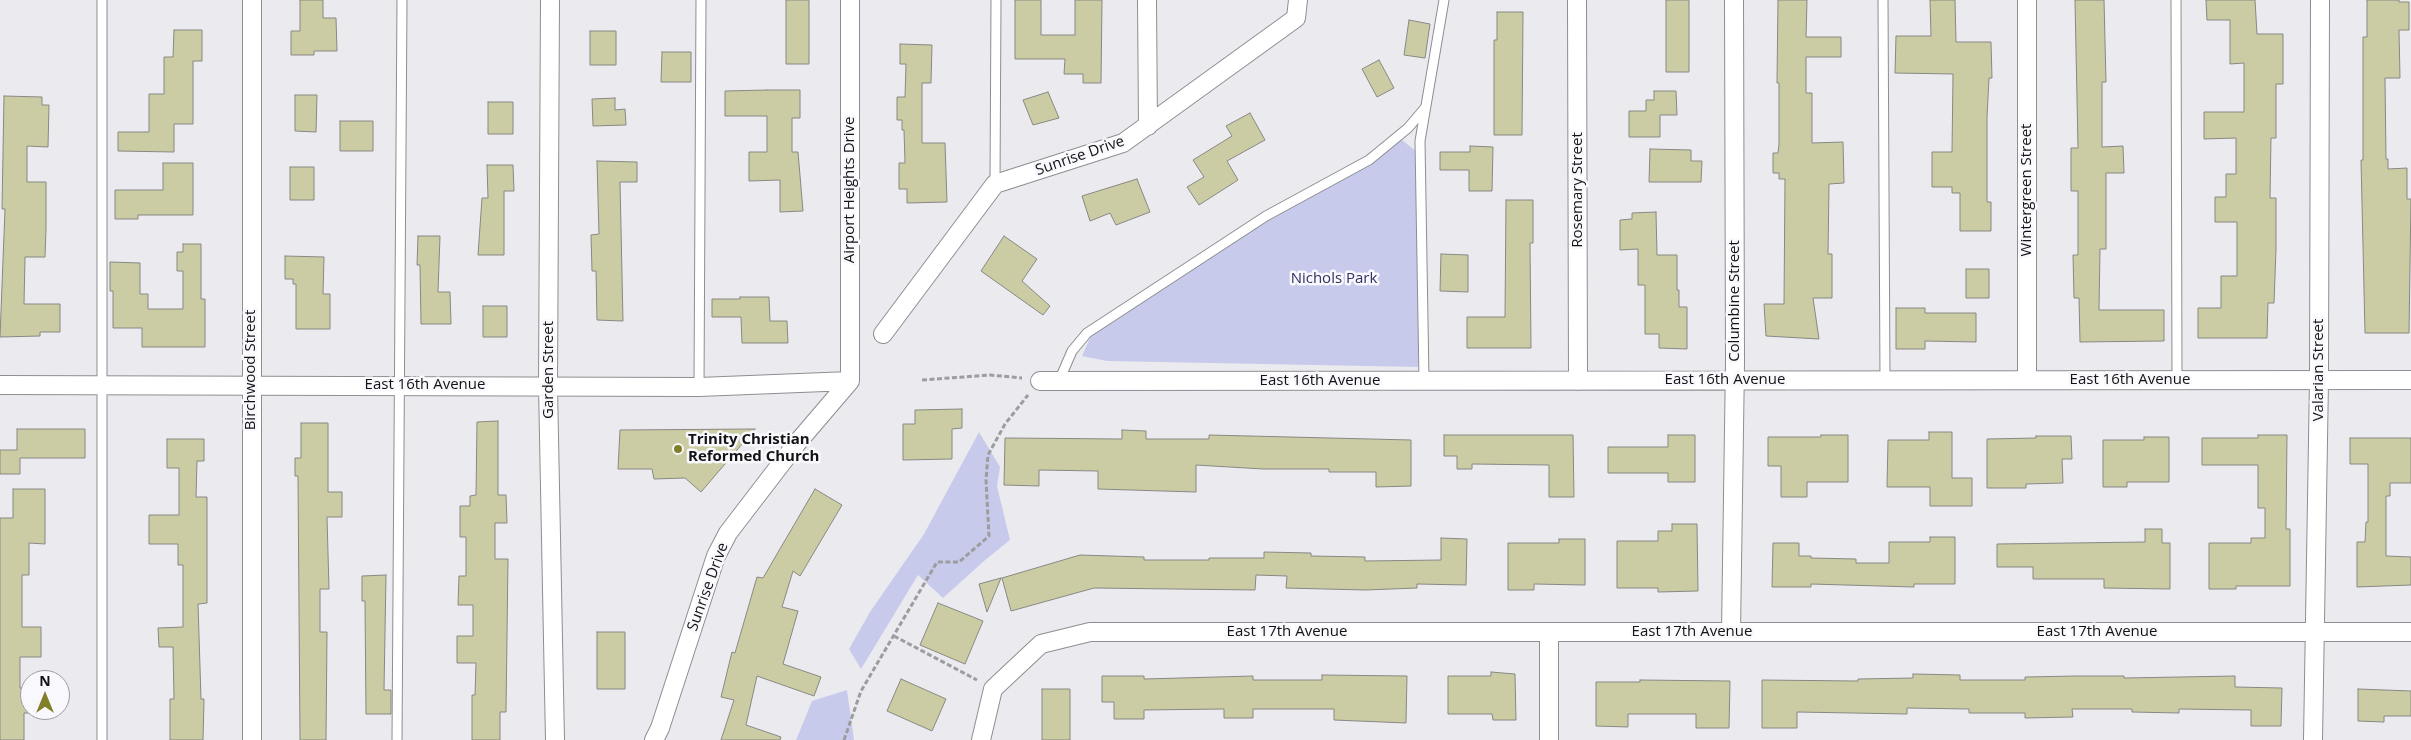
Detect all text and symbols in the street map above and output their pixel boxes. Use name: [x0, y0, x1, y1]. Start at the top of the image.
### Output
street label: Airport Heights Drive: [841, 117, 859, 263]
street label: Wintergreen Street: [2018, 124, 2036, 256]
street label: Sunrise Drive: [1033, 132, 1127, 180]
street label: Rosemary Street: [1569, 132, 1587, 248]
street label: Columbine Street: [1726, 240, 1744, 362]
park label: Nichols Park: [1291, 270, 1377, 288]
street label: Birchwood Street: [242, 310, 260, 430]
street label: Valarian Street: [2310, 319, 2328, 421]
street label: Garden Street: [540, 321, 558, 419]
street label: East 16th Avenue: [1665, 371, 1785, 389]
street label: East 16th Avenue: [2070, 371, 2190, 389]
street label: East 16th Avenue: [1260, 372, 1380, 390]
street label: East 16th Avenue: [365, 376, 485, 394]
place label: Trinity Christian Reformed Church: [688, 431, 819, 466]
marker: Trinity Christian Reformed Church: [672, 443, 684, 455]
street label: Sunrise Drive: [684, 540, 732, 634]
street label: East 17th Avenue: [1227, 623, 1347, 641]
street label: East 17th Avenue: [1632, 623, 1752, 641]
street label: East 17th Avenue: [2037, 623, 2157, 641]
north arrow: [20, 670, 70, 720]
text: N: [39, 671, 51, 690]

